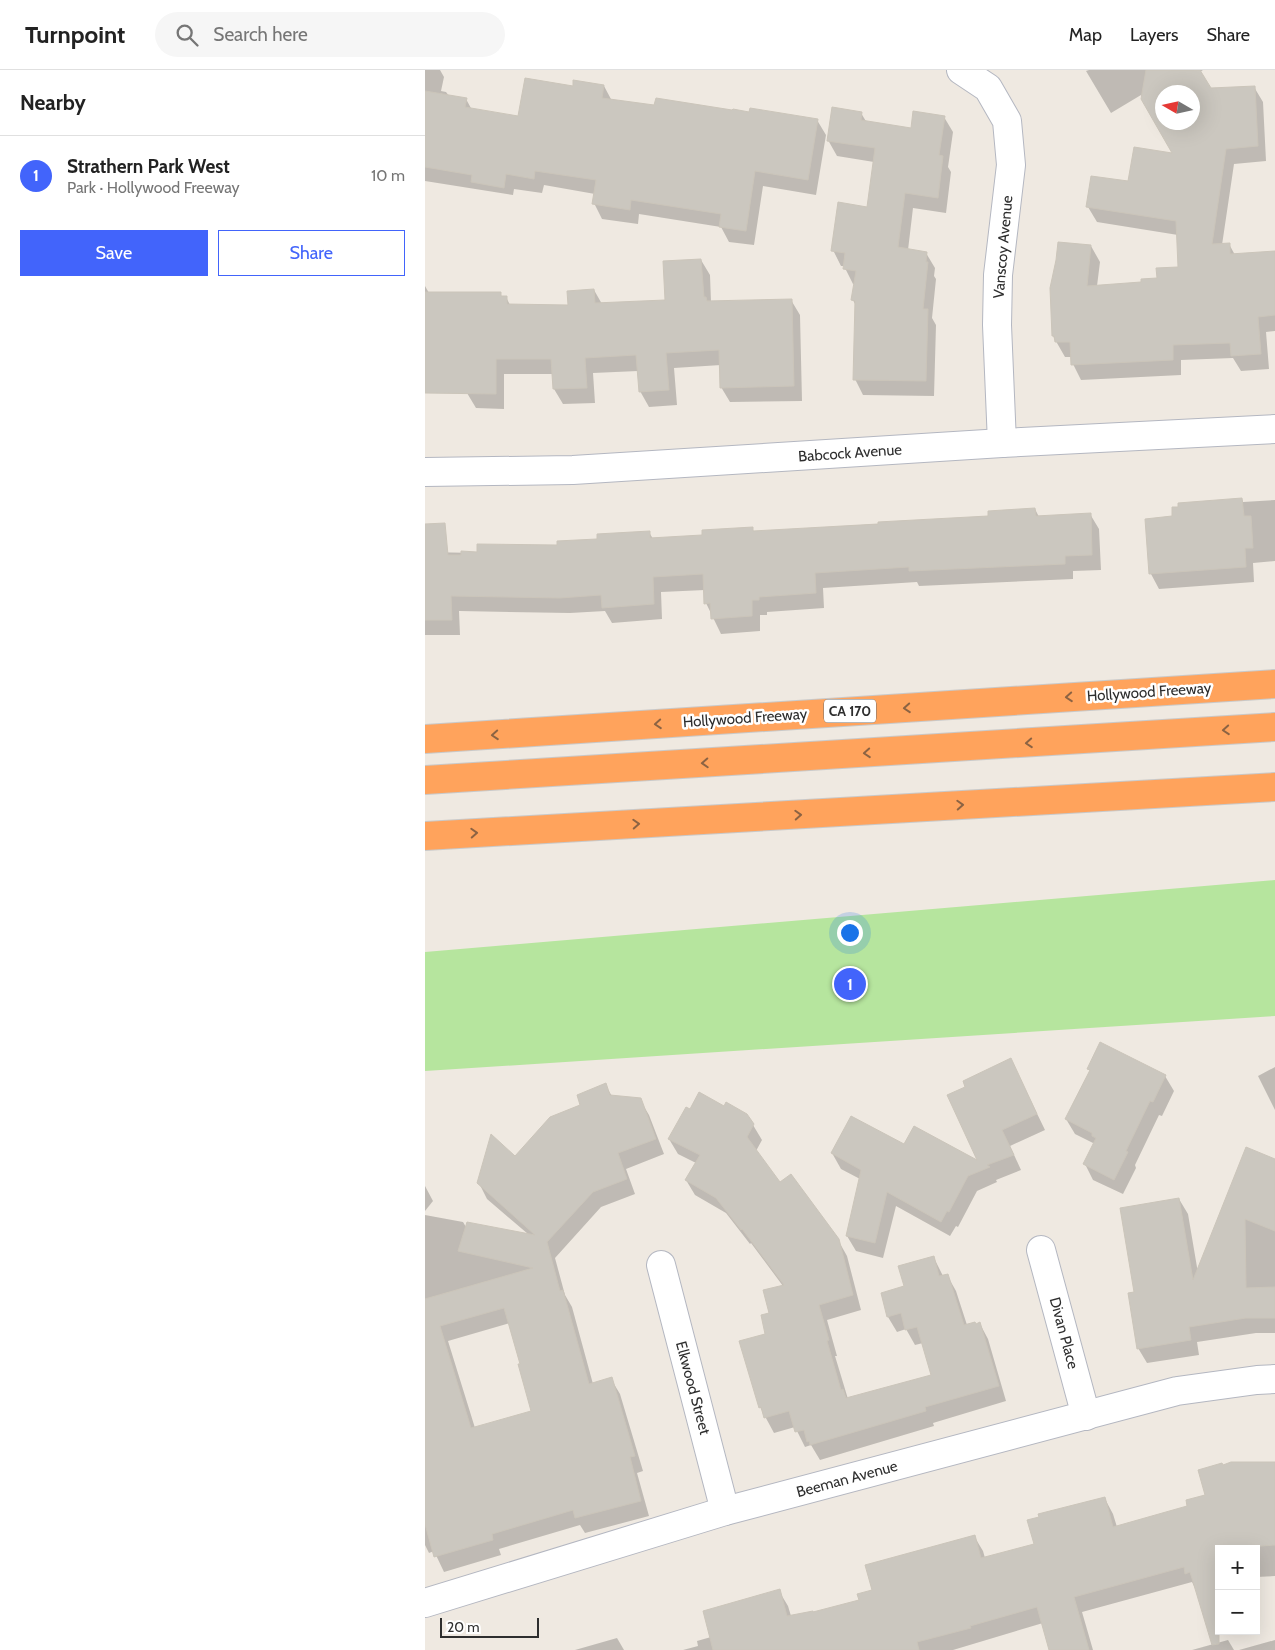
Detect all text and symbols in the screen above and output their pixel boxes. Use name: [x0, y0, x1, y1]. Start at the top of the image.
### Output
search box: [155, 12, 505, 57]
text: Turnpoint: [25, 20, 125, 49]
icon: search: [173, 21, 201, 49]
text: Search here: [213, 23, 308, 46]
text: Map: [1069, 24, 1102, 46]
text: Layers: [1130, 24, 1179, 46]
text: Share: [1207, 24, 1250, 46]
north arrow: [1155, 85, 1200, 130]
text: Nearby: [20, 90, 86, 115]
text: Strathern Park West: [67, 155, 230, 178]
text: 1: [33, 166, 39, 185]
text: 10 m: [371, 166, 405, 185]
text: Park · Hollywood Freeway: [67, 178, 240, 197]
street label: Vanscoy Avenue: [990, 194, 1017, 299]
button: Save: [20, 230, 208, 276]
button: Share: [218, 230, 405, 276]
street label: Babcock Avenue: [798, 440, 903, 466]
street label: Hollywood Freeway: [1086, 679, 1212, 705]
one-way arrow: [1065, 692, 1073, 703]
road number: CA 170: [824, 700, 876, 722]
one-way arrow: [903, 702, 911, 713]
street label: Hollywood Freeway: [682, 705, 808, 731]
one-way arrow: [653, 718, 661, 729]
one-way arrow: [1222, 725, 1230, 736]
one-way arrow: [491, 729, 499, 740]
one-way arrow: [1025, 737, 1033, 748]
one-way arrow: [863, 747, 871, 758]
one-way arrow: [701, 757, 709, 768]
one-way arrow: [957, 800, 965, 811]
one-way arrow: [794, 809, 802, 820]
one-way arrow: [632, 819, 640, 830]
one-way arrow: [470, 828, 478, 839]
your location: [837, 920, 863, 946]
pin: 1: [834, 965, 866, 1003]
street label: Divan Place: [1046, 1295, 1082, 1371]
street label: Elkwood Street: [672, 1339, 714, 1437]
street label: Beeman Avenue: [794, 1457, 900, 1501]
map controls: [1215, 1545, 1260, 1635]
button: +: [1215, 1545, 1260, 1590]
button: −: [1215, 1590, 1260, 1635]
scale bar: [440, 1615, 539, 1638]
text: 20 m: [447, 1618, 480, 1636]

